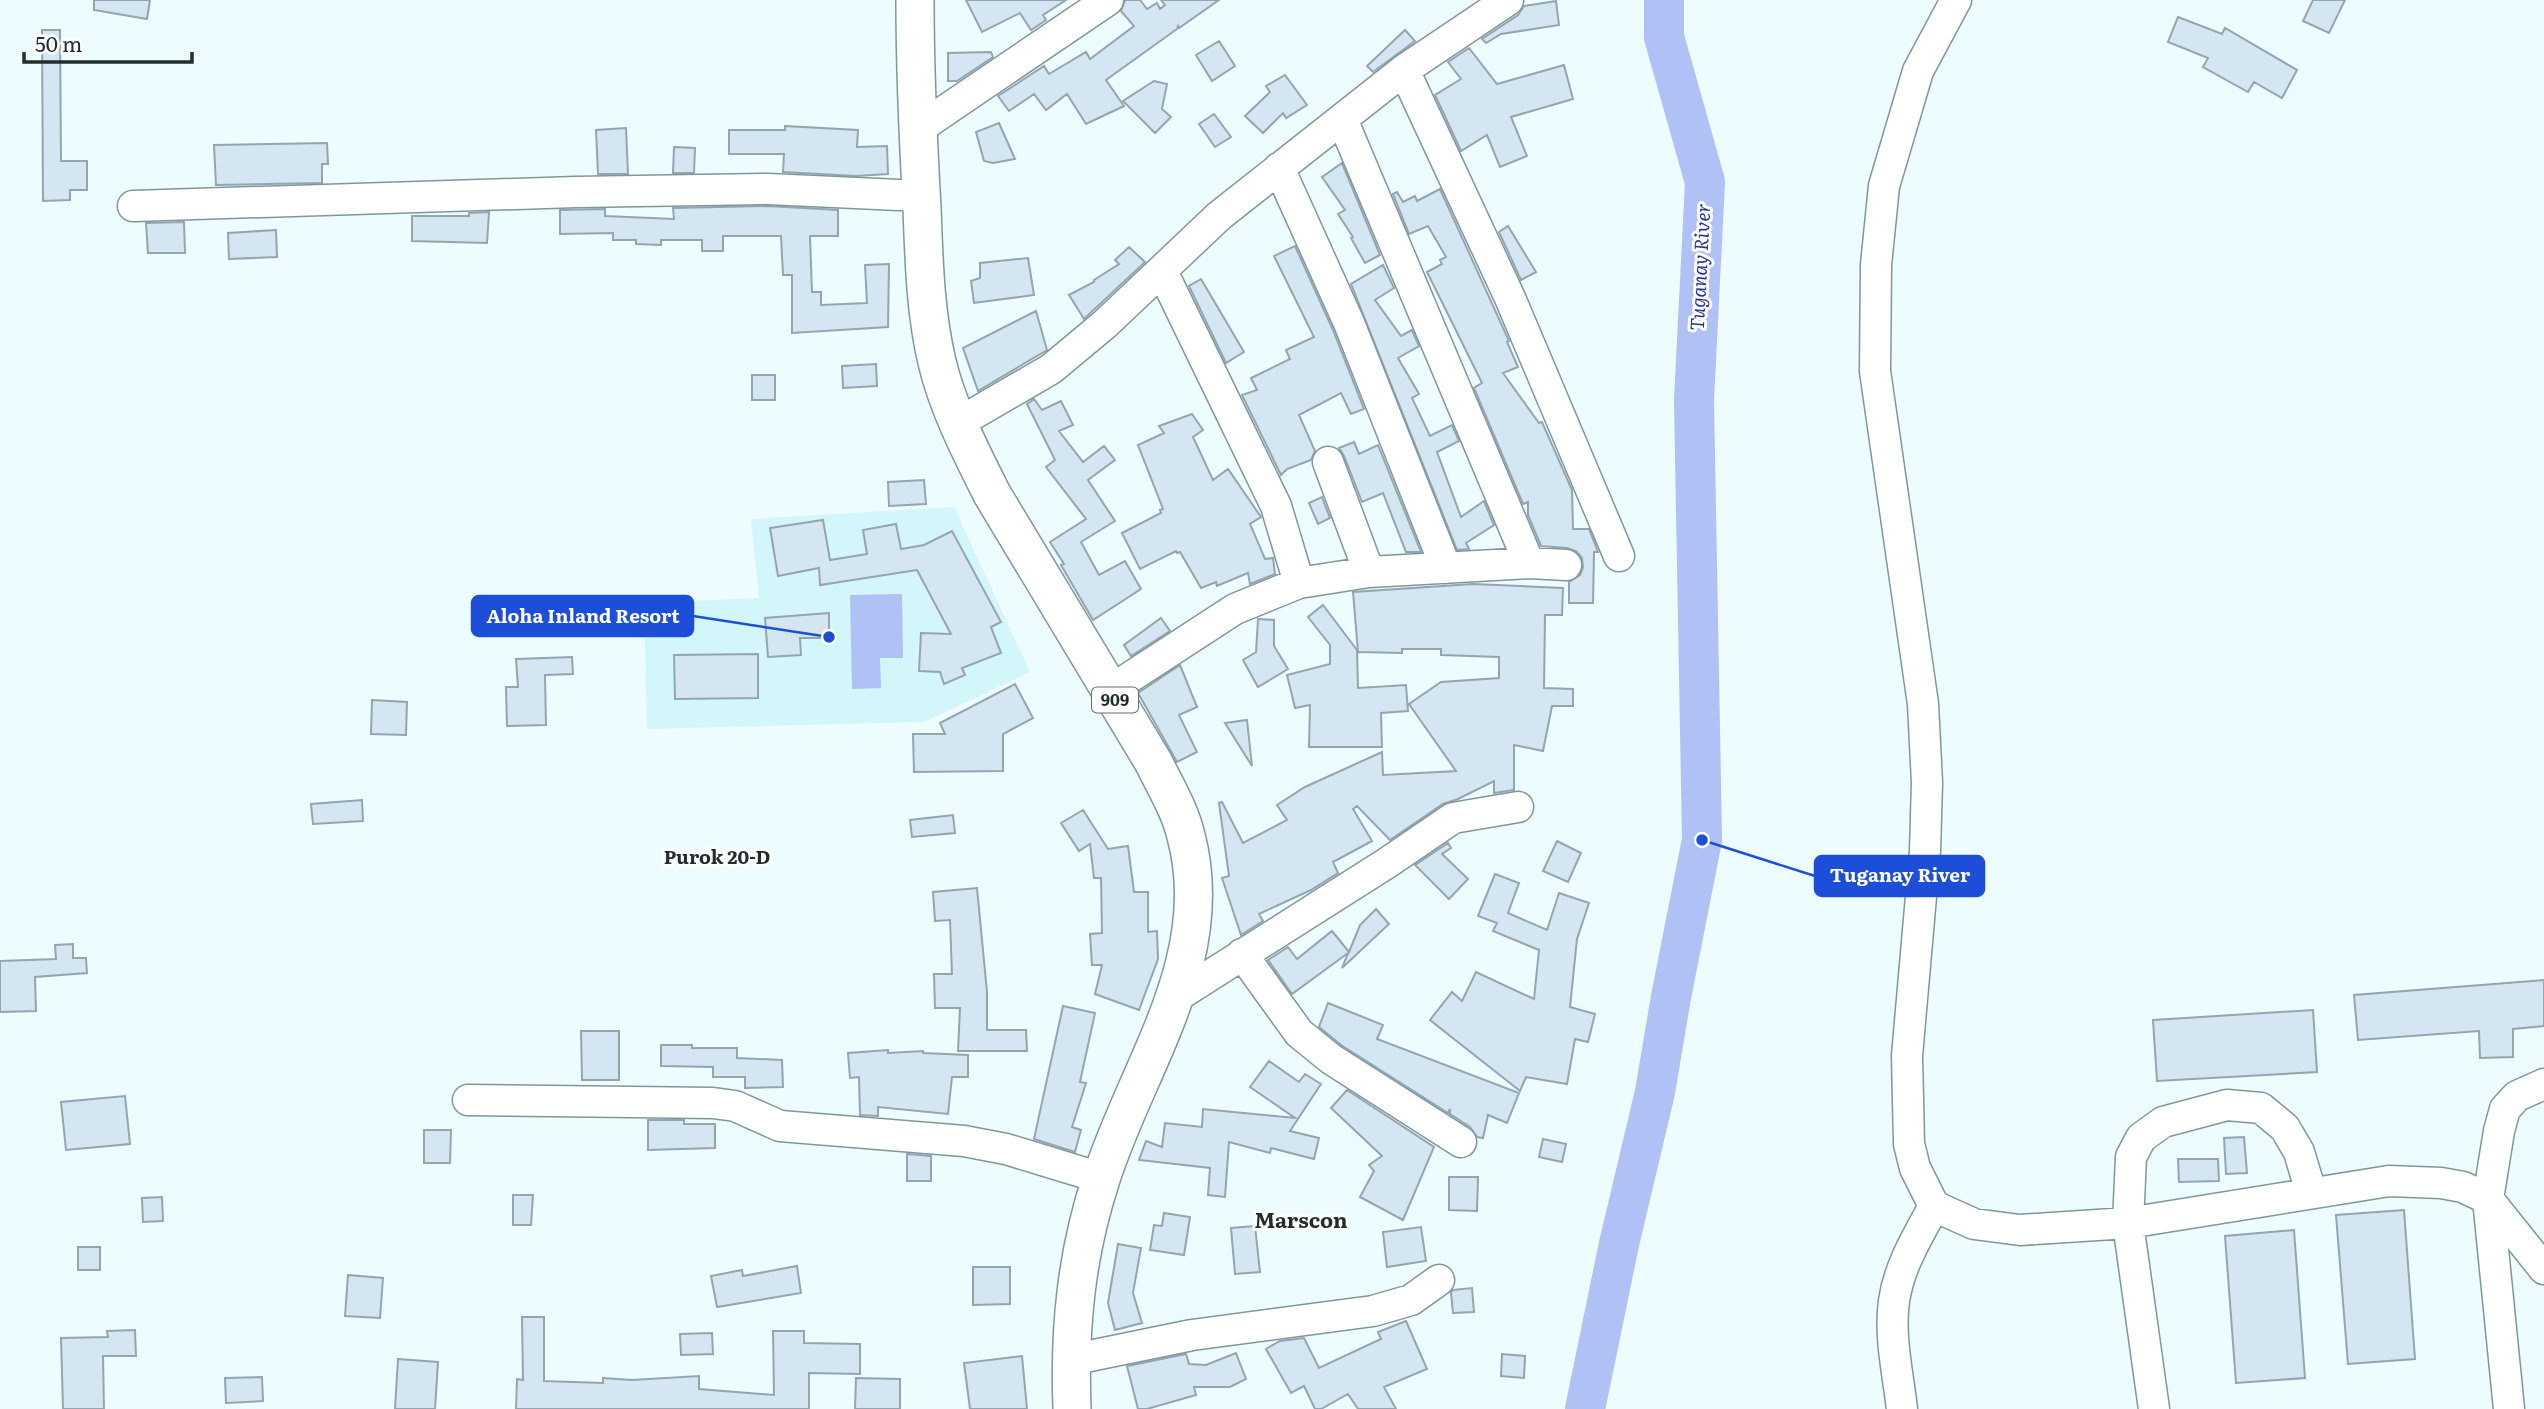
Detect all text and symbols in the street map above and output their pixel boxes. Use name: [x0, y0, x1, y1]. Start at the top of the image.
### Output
scale bar: [24, 21, 192, 65]
text: 50 m: [35, 27, 82, 58]
water label: Tuganay River: [1682, 203, 1716, 331]
callout: Aloha Inland Resort: [472, 596, 693, 636]
text: Aloha Inland Resort: [486, 601, 680, 629]
road number: 909: [1092, 688, 1138, 712]
district label: Purok 20-D: [664, 842, 770, 870]
callout: Tuganay River: [1815, 856, 1984, 896]
text: Tuganay River: [1830, 860, 1971, 888]
district label: Marscon: [1254, 1203, 1348, 1234]

